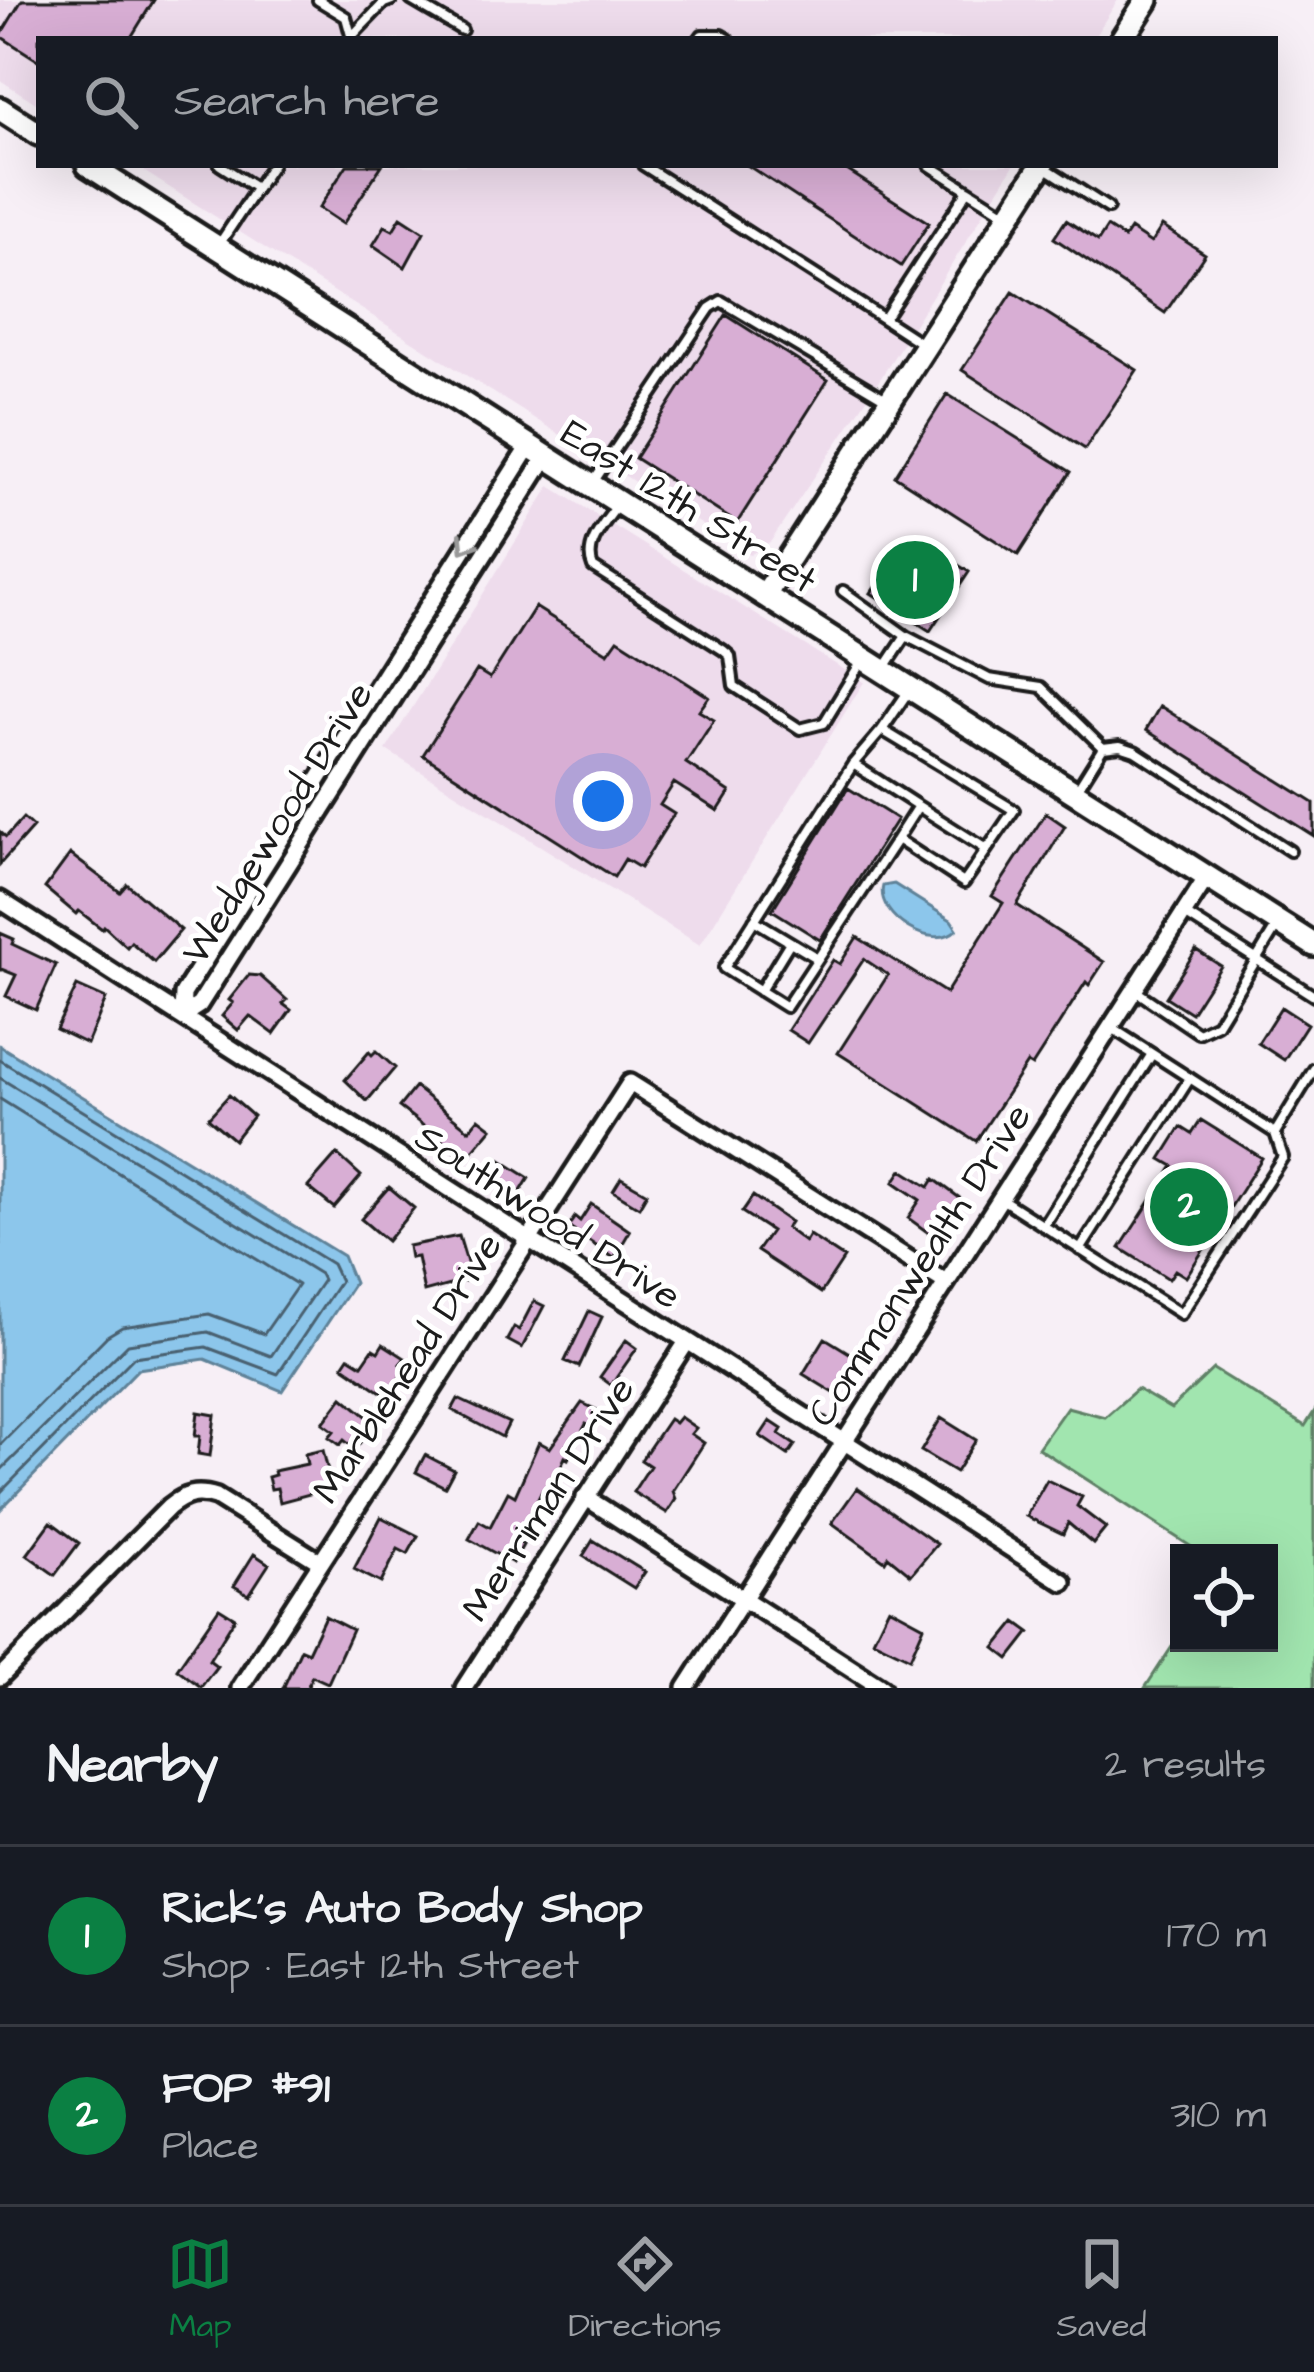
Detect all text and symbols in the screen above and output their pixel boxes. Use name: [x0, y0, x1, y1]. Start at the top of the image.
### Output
search box: [36, 36, 1278, 168]
icon: search: [78, 69, 144, 135]
text: Search here: [174, 71, 440, 133]
street label: East 12th Street: [550, 407, 827, 608]
one-way arrow: [458, 531, 480, 553]
pin: 1: [876, 535, 954, 625]
street label: Wedgewood Drive: [170, 672, 387, 975]
your location: [573, 771, 633, 831]
street label: Commonwealth Drive: [796, 1094, 1045, 1438]
street label: Southwood Drive: [404, 1111, 691, 1324]
pin: 2: [1150, 1162, 1228, 1252]
street label: Marblehead Drive: [301, 1223, 516, 1514]
street label: Merriman Drive: [450, 1367, 649, 1632]
map controls: [1170, 1544, 1278, 1652]
button: locate: [1170, 1544, 1278, 1652]
text: Nearby: [48, 1731, 218, 1802]
text: 2 results: [1105, 1739, 1266, 1793]
text: Rick's Auto Body Shop: [162, 1878, 643, 1940]
text: 1: [85, 1909, 90, 1963]
text: 170 m: [1166, 1909, 1266, 1963]
text: Shop · East 12th Street: [162, 1940, 579, 1994]
text: FOP #91: [162, 2058, 330, 2120]
text: 2: [76, 2089, 98, 2143]
text: 310 m: [1171, 2089, 1266, 2143]
text: Place: [162, 2120, 259, 2174]
tab: Map: [167, 2231, 233, 2349]
tab: Directions: [568, 2231, 722, 2349]
tab: Saved: [1057, 2231, 1147, 2349]

